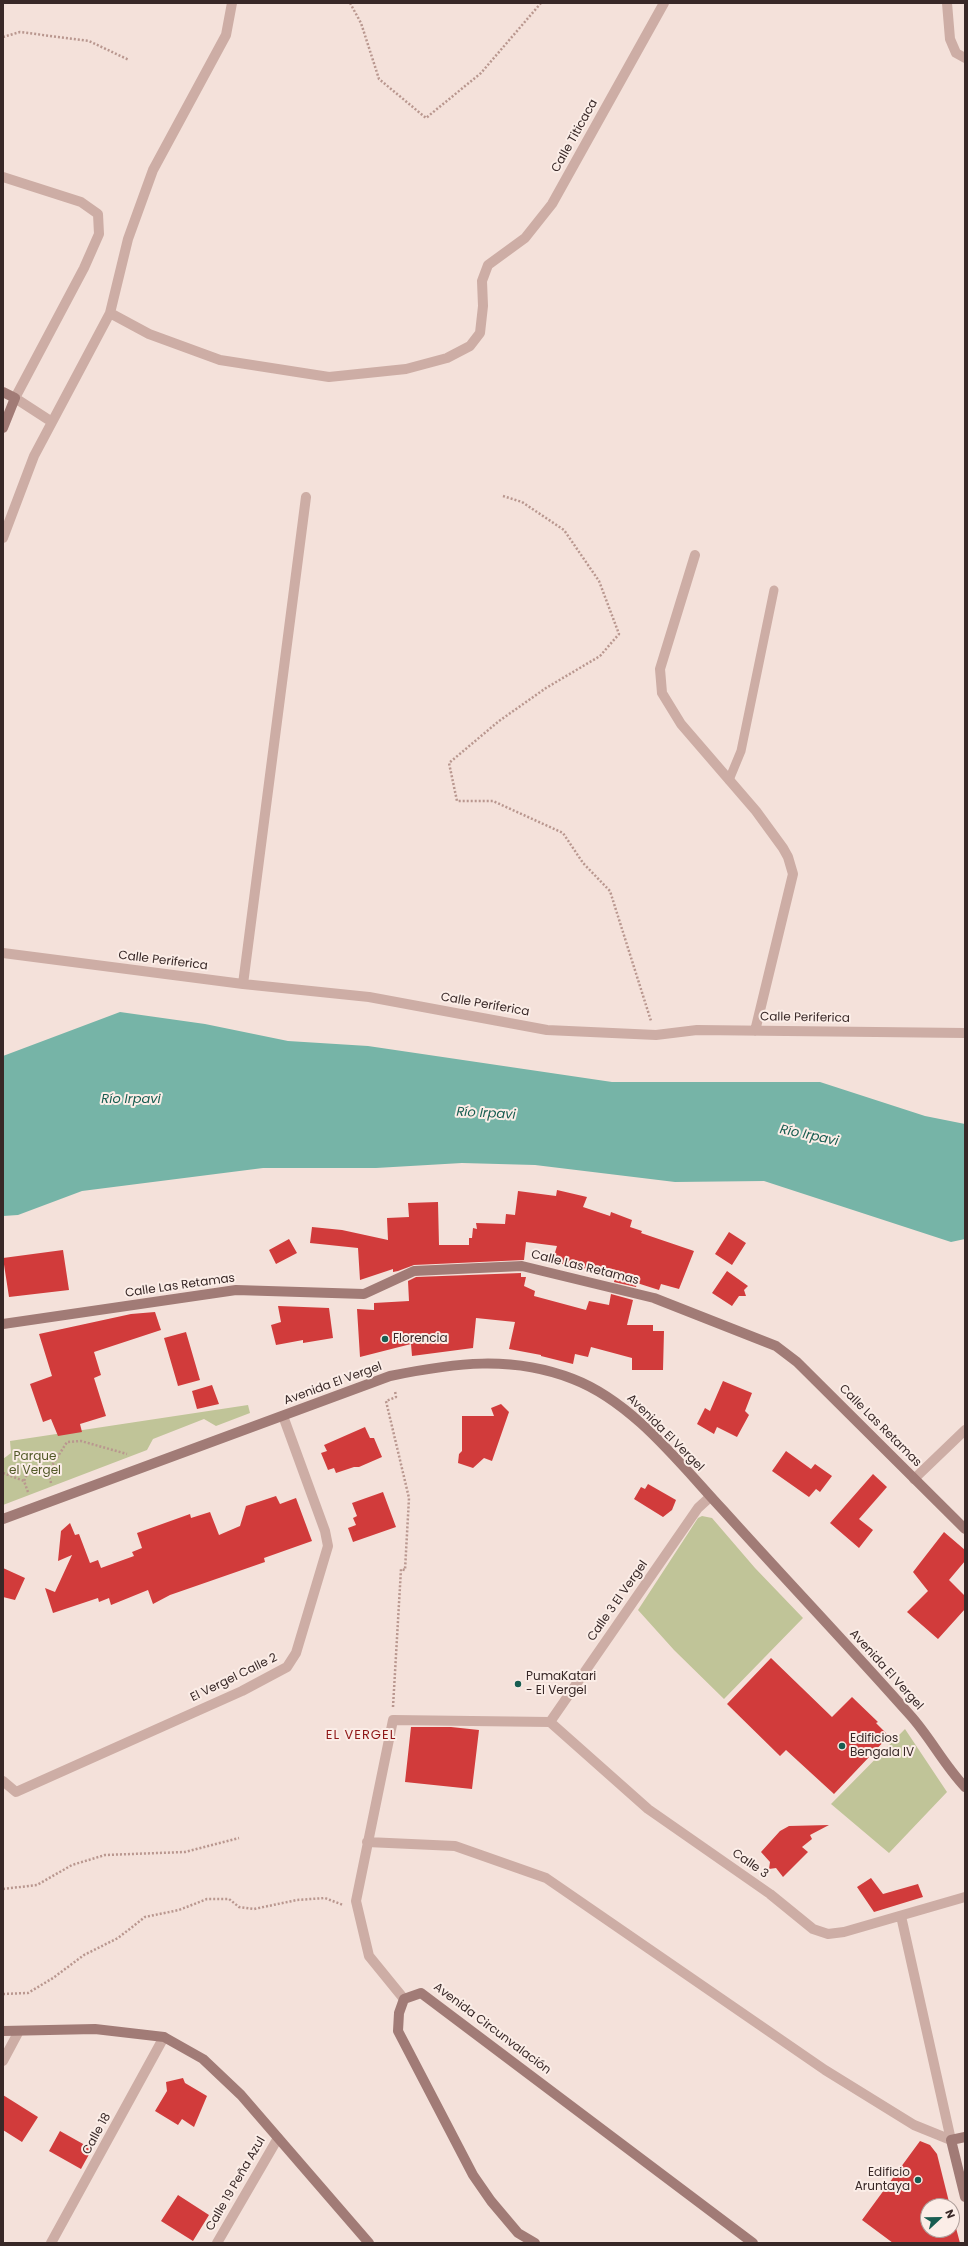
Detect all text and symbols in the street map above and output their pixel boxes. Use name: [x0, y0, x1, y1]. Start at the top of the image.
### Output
street label: Calle Titicaca: [549, 97, 601, 175]
street label: Calle Periferica: [117, 948, 209, 974]
street label: Calle Periferica: [439, 990, 531, 1020]
street label: Calle Periferica: [760, 1010, 850, 1026]
water label: Río Irpavi: [101, 1092, 161, 1108]
water label: Río Irpavi: [456, 1105, 516, 1123]
water label: Río Irpavi: [778, 1122, 840, 1150]
street label: Calle Las Retamas: [530, 1248, 640, 1288]
street label: Calle Las Retamas: [124, 1271, 236, 1301]
place label: Florencia: [393, 1332, 448, 1346]
marker: Florencia: [380, 1334, 390, 1344]
street label: Avenida El Vergel: [282, 1360, 384, 1408]
street label: Calle Las Retamas: [836, 1382, 924, 1470]
street label: Avenida El Vergel: [623, 1391, 707, 1475]
park label: Parque el Vergel: [9, 1450, 61, 1478]
street label: Calle 3 El Vergel: [585, 1558, 651, 1644]
street label: Avenida El Vergel: [846, 1627, 926, 1713]
street label: El Vergel Calle 2: [188, 1651, 280, 1705]
place label: PumaKatari - El Vergel: [526, 1670, 596, 1698]
marker: PumaKatari - El Vergel: [513, 1679, 523, 1689]
district label: EL VERGEL: [326, 1728, 396, 1744]
place label: Edificios Bengala IV: [850, 1732, 914, 1760]
marker: Edificios Bengala IV: [837, 1741, 847, 1751]
street label: Calle 3: [729, 1846, 771, 1882]
street label: Avenida Circunvalación: [431, 1980, 553, 2078]
street label: Calle 18: [80, 2111, 114, 2157]
street label: Calle 19 Peña Azul: [203, 2134, 269, 2234]
place label: Edificio Aruntaya: [855, 2166, 910, 2194]
marker: Edificio Aruntaya: [913, 2175, 923, 2185]
north arrow: [920, 2198, 960, 2238]
text: N: [941, 2207, 959, 2221]

